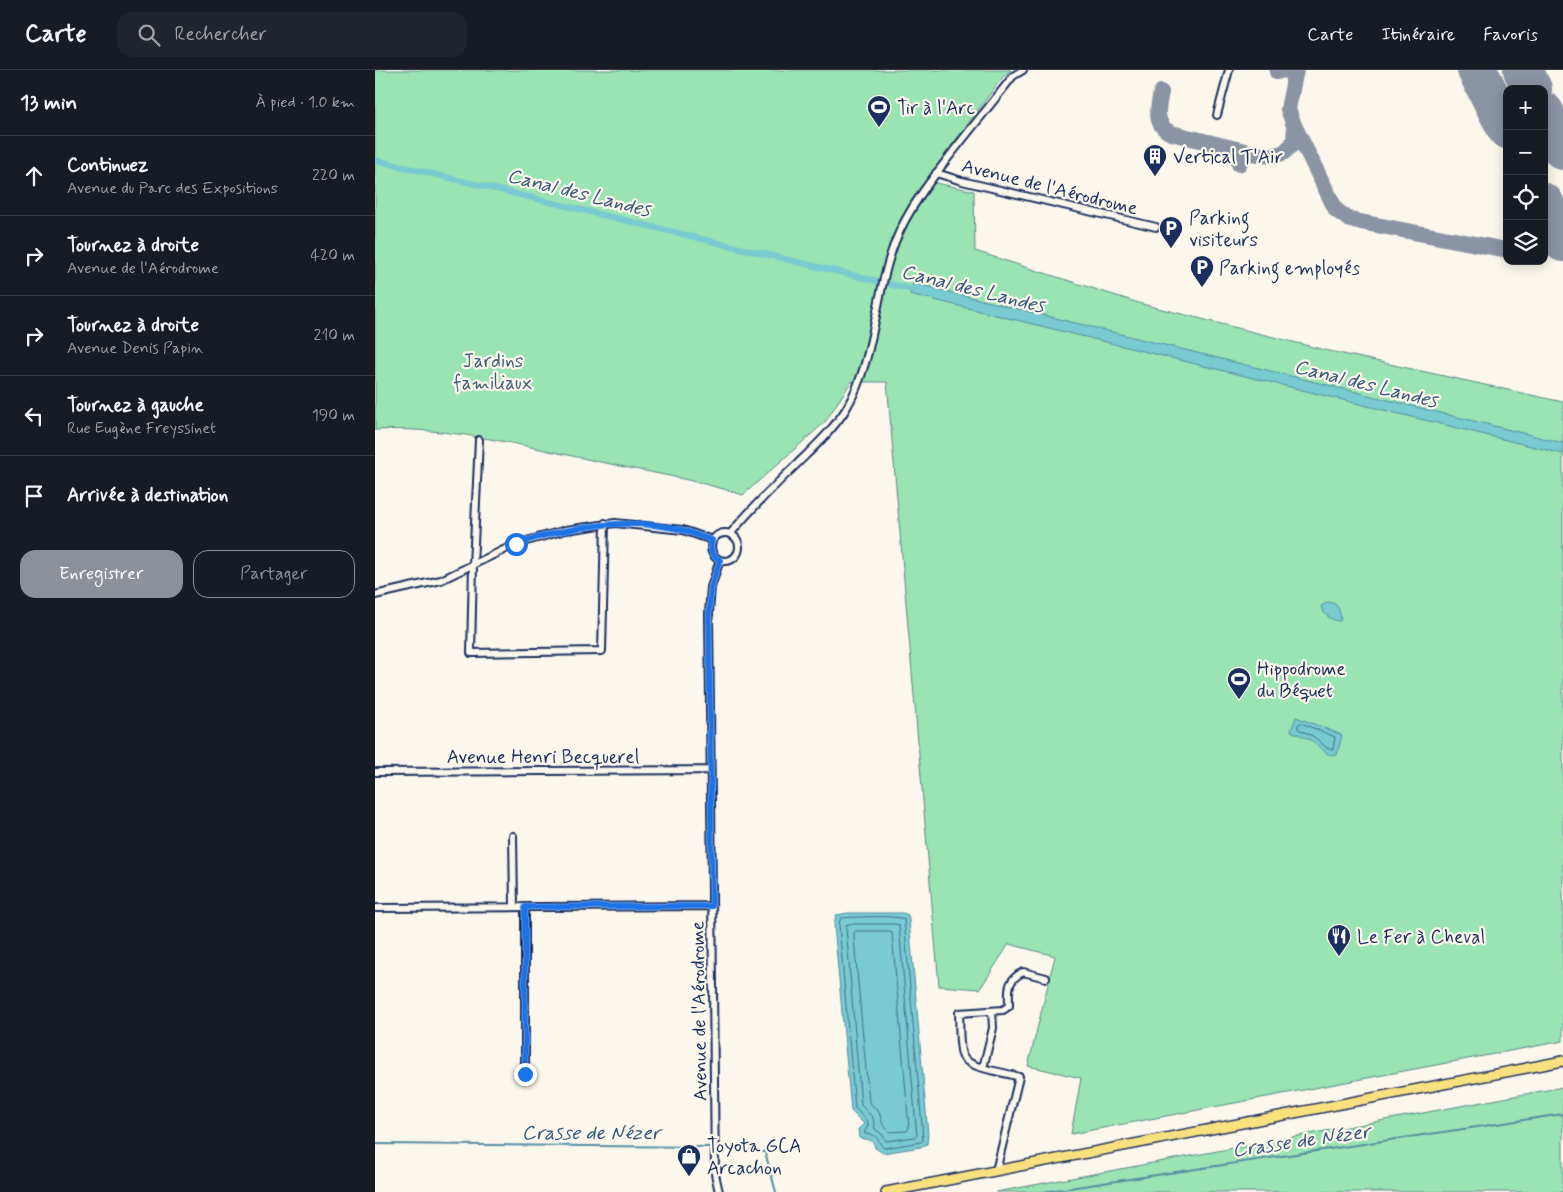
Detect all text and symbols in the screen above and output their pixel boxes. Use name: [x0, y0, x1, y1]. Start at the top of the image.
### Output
search box: [117, 12, 467, 57]
text: Carte: [25, 19, 87, 50]
icon: search: [135, 21, 163, 49]
text: Rechercher: [175, 22, 267, 47]
text: Carte: [1307, 23, 1353, 47]
text: Itinéraire: [1381, 23, 1455, 47]
text: Favoris: [1483, 23, 1538, 47]
map controls: [1503, 85, 1548, 265]
button: +: [1503, 85, 1548, 130]
text: 13 min: [20, 89, 77, 117]
text: À pied · 1.0 km: [255, 92, 355, 113]
sports icon: Tir à l'Arc: [866, 94, 892, 128]
place label: Tir à l'Arc: [897, 96, 975, 121]
button: −: [1503, 130, 1548, 175]
building icon: Vertical T'Air: [1142, 143, 1168, 177]
place label: Vertical T'Air: [1173, 145, 1283, 170]
text: Continuez: [67, 153, 148, 178]
street label: Avenue de l'Aérodrome: [959, 154, 1140, 221]
icon: ahead: [20, 162, 48, 190]
water label: Canal des Landes: [504, 163, 655, 225]
text: 220 m: [312, 165, 355, 186]
button: locate: [1503, 175, 1548, 220]
text: Avenue du Parc des Expositions: [67, 178, 278, 199]
place label: Parking visiteurs: [1189, 206, 1258, 253]
parking icon: Parking visiteurs: [1158, 215, 1184, 249]
button: layers: [1503, 220, 1548, 265]
text: Tournez à droite: [67, 233, 199, 258]
icon: right: [20, 242, 48, 270]
text: 420 m: [311, 245, 355, 266]
parking icon: Parking employés: [1189, 254, 1215, 288]
place label: Parking employés: [1219, 256, 1361, 284]
text: Avenue de l'Aérodrome: [67, 258, 219, 279]
water label: Canal des Landes: [898, 259, 1049, 321]
text: Tournez à droite: [67, 313, 199, 338]
icon: right: [20, 322, 48, 350]
text: 210 m: [314, 325, 355, 346]
text: Avenue Denis Papin: [67, 338, 204, 359]
park label: Jardins familiaux: [454, 349, 533, 396]
water label: Canal des Landes: [1291, 354, 1442, 416]
text: Tournez à gauche: [67, 393, 204, 418]
icon: left: [20, 402, 48, 430]
text: 190 m: [312, 405, 355, 426]
text: Rue Eugène Freyssinet: [67, 418, 216, 439]
icon: arrive: [20, 482, 48, 510]
text: Arrivée à destination: [67, 483, 228, 508]
route start: [505, 533, 528, 556]
button: Enregistrer: [20, 550, 183, 598]
button: Partager: [193, 550, 355, 598]
place label: Hippodrome du Béquet: [1257, 657, 1346, 704]
sports icon: Hippodrome du Béquet: [1226, 666, 1252, 700]
street label: Avenue Henri Becquerel: [447, 745, 640, 770]
street label: Avenue de l'Aérodrome: [685, 921, 714, 1101]
restaurant icon: Le Fer à Cheval: [1326, 923, 1352, 957]
place label: Le Fer à Cheval: [1357, 925, 1485, 950]
route end: [514, 1063, 537, 1086]
water label: Crasse de Nézer: [1231, 1118, 1374, 1164]
water label: Crasse de Nézer: [522, 1120, 663, 1147]
place label: Toyota GCA Arcachon: [707, 1134, 802, 1181]
shop icon: Toyota GCA Arcachon: [676, 1143, 702, 1177]

